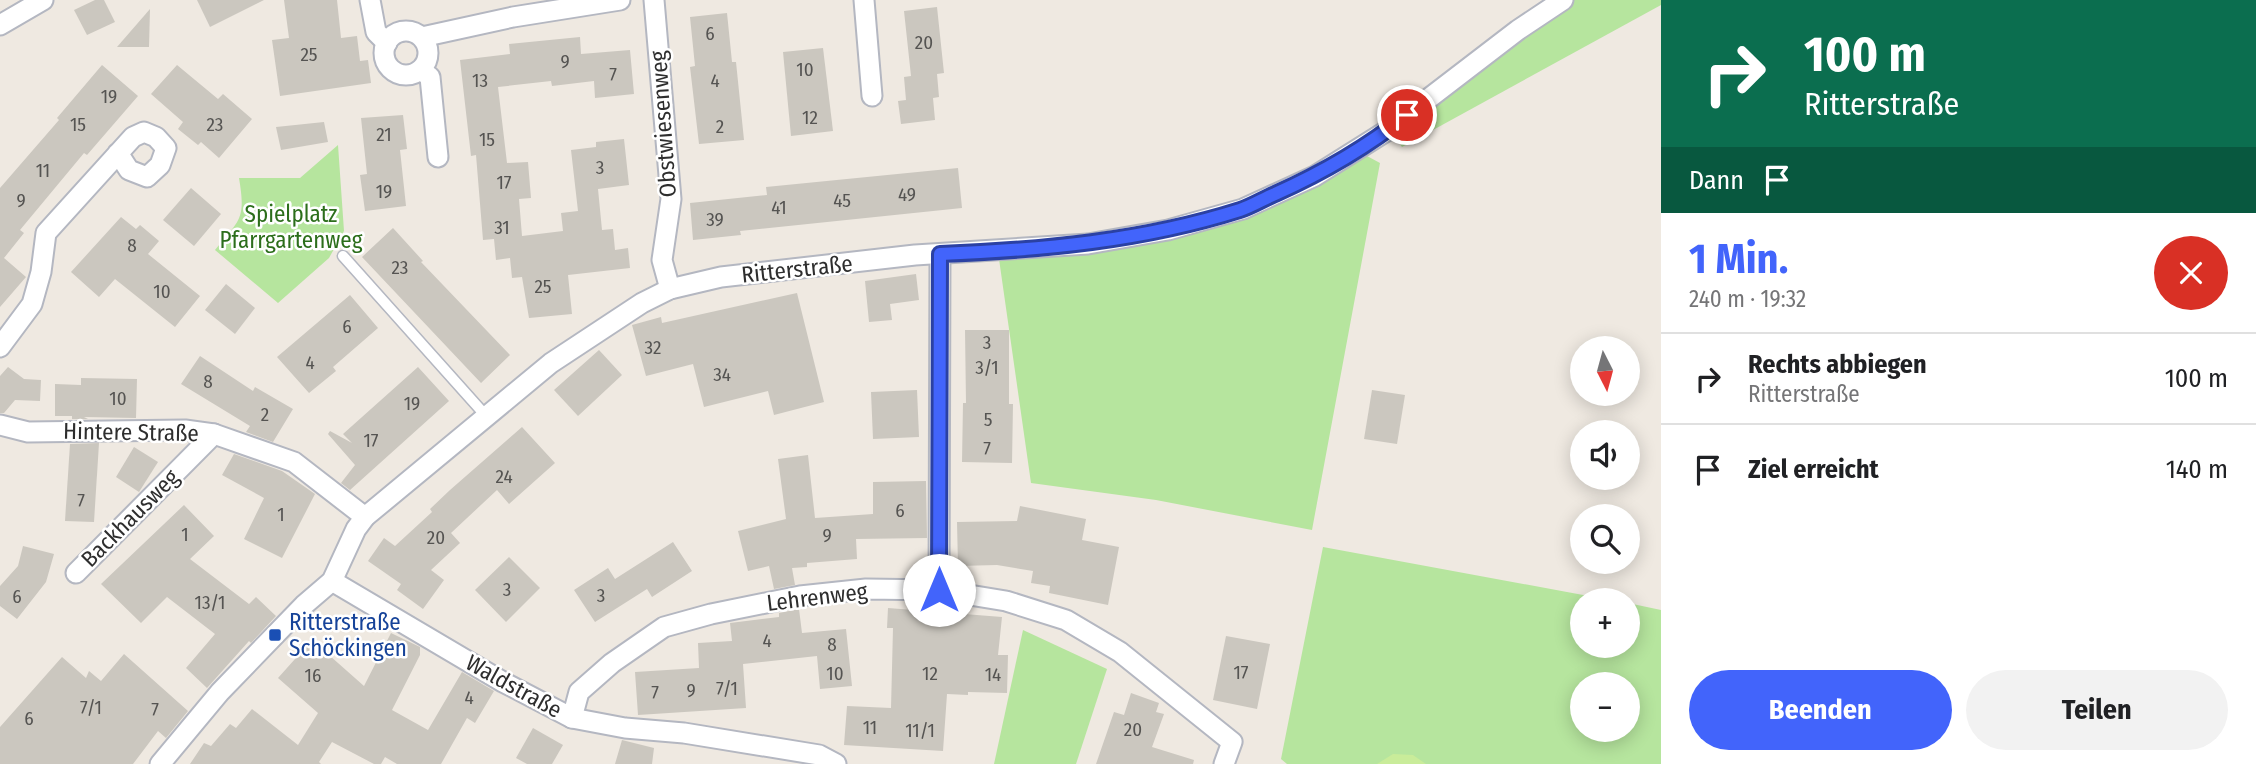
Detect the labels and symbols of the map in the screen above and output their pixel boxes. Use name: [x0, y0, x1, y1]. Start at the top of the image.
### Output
house number: 6: [705, 22, 715, 45]
house number: 20: [915, 31, 933, 54]
house number: 25: [300, 43, 318, 66]
house number: 9: [560, 50, 570, 73]
street label: Obstwiesenweg: [644, 50, 682, 198]
house number: 10: [796, 58, 814, 81]
house number: 7: [609, 63, 617, 86]
house number: 13: [472, 69, 488, 92]
house number: 4: [710, 69, 720, 92]
house number: 19: [101, 85, 117, 108]
pin: [1377, 85, 1437, 145]
house number: 12: [802, 106, 818, 129]
house number: 15: [70, 113, 86, 136]
house number: 23: [207, 113, 223, 136]
house number: 2: [716, 115, 724, 138]
house number: 21: [376, 123, 392, 146]
house number: 15: [479, 128, 495, 151]
house number: 3: [596, 156, 604, 179]
house number: 11: [36, 159, 50, 182]
house number: 17: [496, 171, 512, 194]
house number: 19: [376, 180, 392, 203]
house number: 49: [898, 183, 916, 206]
house number: 9: [16, 189, 26, 212]
house number: 45: [833, 189, 851, 212]
house number: 41: [771, 196, 787, 219]
park label: Spielplatz Pfarrgartenweg: [219, 200, 363, 254]
house number: 39: [706, 208, 724, 231]
house number: 31: [494, 216, 510, 239]
house number: 8: [127, 234, 137, 257]
street label: Ritterstraße: [740, 249, 854, 289]
house number: 23: [392, 256, 408, 279]
house number: 25: [534, 275, 552, 298]
house number: 10: [153, 280, 171, 303]
house number: 6: [342, 315, 352, 338]
house number: 3: [983, 331, 991, 354]
house number: 32: [645, 336, 661, 359]
north arrow: [1570, 336, 1640, 406]
house number: 4: [305, 351, 315, 374]
house number: 3/1: [975, 356, 999, 379]
house number: 34: [713, 363, 731, 386]
house number: 8: [203, 370, 213, 393]
house number: 10: [109, 387, 127, 410]
house number: 19: [404, 392, 420, 415]
house number: 2: [261, 403, 269, 426]
house number: 5: [984, 408, 992, 431]
street label: Hintere Straße: [63, 417, 199, 447]
house number: 17: [363, 429, 379, 452]
house number: 7: [983, 437, 991, 460]
street label: Backhausweg: [75, 463, 185, 573]
house number: 24: [495, 465, 513, 488]
house number: 7: [77, 489, 85, 512]
house number: 6: [895, 499, 905, 522]
house number: 1: [277, 503, 285, 526]
house number: 1: [181, 523, 189, 546]
house number: 9: [822, 524, 832, 547]
house number: 20: [427, 526, 445, 549]
position arrow: [902, 553, 976, 627]
street label: Lehrenweg: [765, 577, 869, 617]
house number: 3: [503, 578, 511, 601]
house number: 3: [597, 584, 605, 607]
house number: 6: [12, 585, 22, 608]
house number: 13/1: [195, 591, 225, 614]
place label: Ritterstraße Schöckingen: [289, 608, 407, 662]
marker: Ritterstraße Schöckingen: [267, 627, 283, 643]
house number: 4: [762, 629, 772, 652]
house number: 8: [827, 633, 837, 656]
street label: Waldstraße: [461, 648, 567, 724]
house number: 17: [1233, 661, 1249, 684]
house number: 10: [826, 662, 844, 685]
house number: 12: [922, 662, 938, 685]
house number: 14: [985, 663, 1001, 686]
house number: 16: [305, 664, 321, 687]
house number: 7/1: [716, 677, 738, 700]
house number: 9: [686, 679, 696, 702]
house number: 7: [651, 681, 659, 704]
house number: 4: [464, 686, 474, 709]
house number: 7/1: [80, 696, 102, 719]
house number: 7: [151, 698, 159, 721]
house number: 6: [24, 707, 34, 730]
house number: 11: [863, 716, 877, 739]
house number: 20: [1124, 718, 1142, 741]
house number: 11/1: [905, 719, 935, 742]

